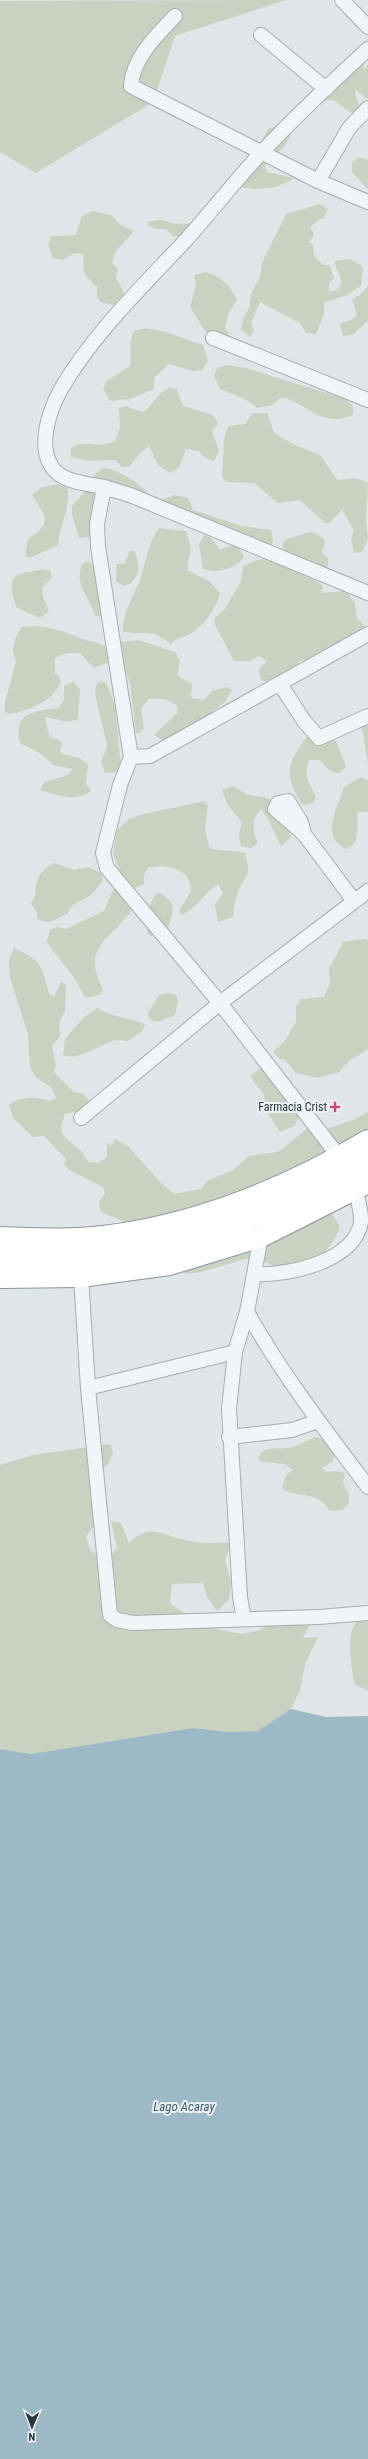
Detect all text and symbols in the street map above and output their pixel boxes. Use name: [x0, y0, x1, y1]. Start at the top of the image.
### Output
place label: Farmacia Crist: [258, 1100, 327, 1114]
marker: Farmacia Crist: [330, 1102, 340, 1112]
water label: Lago Acaray: [153, 2099, 215, 2114]
north arrow: [12, 2407, 52, 2447]
text: N: [28, 2430, 35, 2443]

